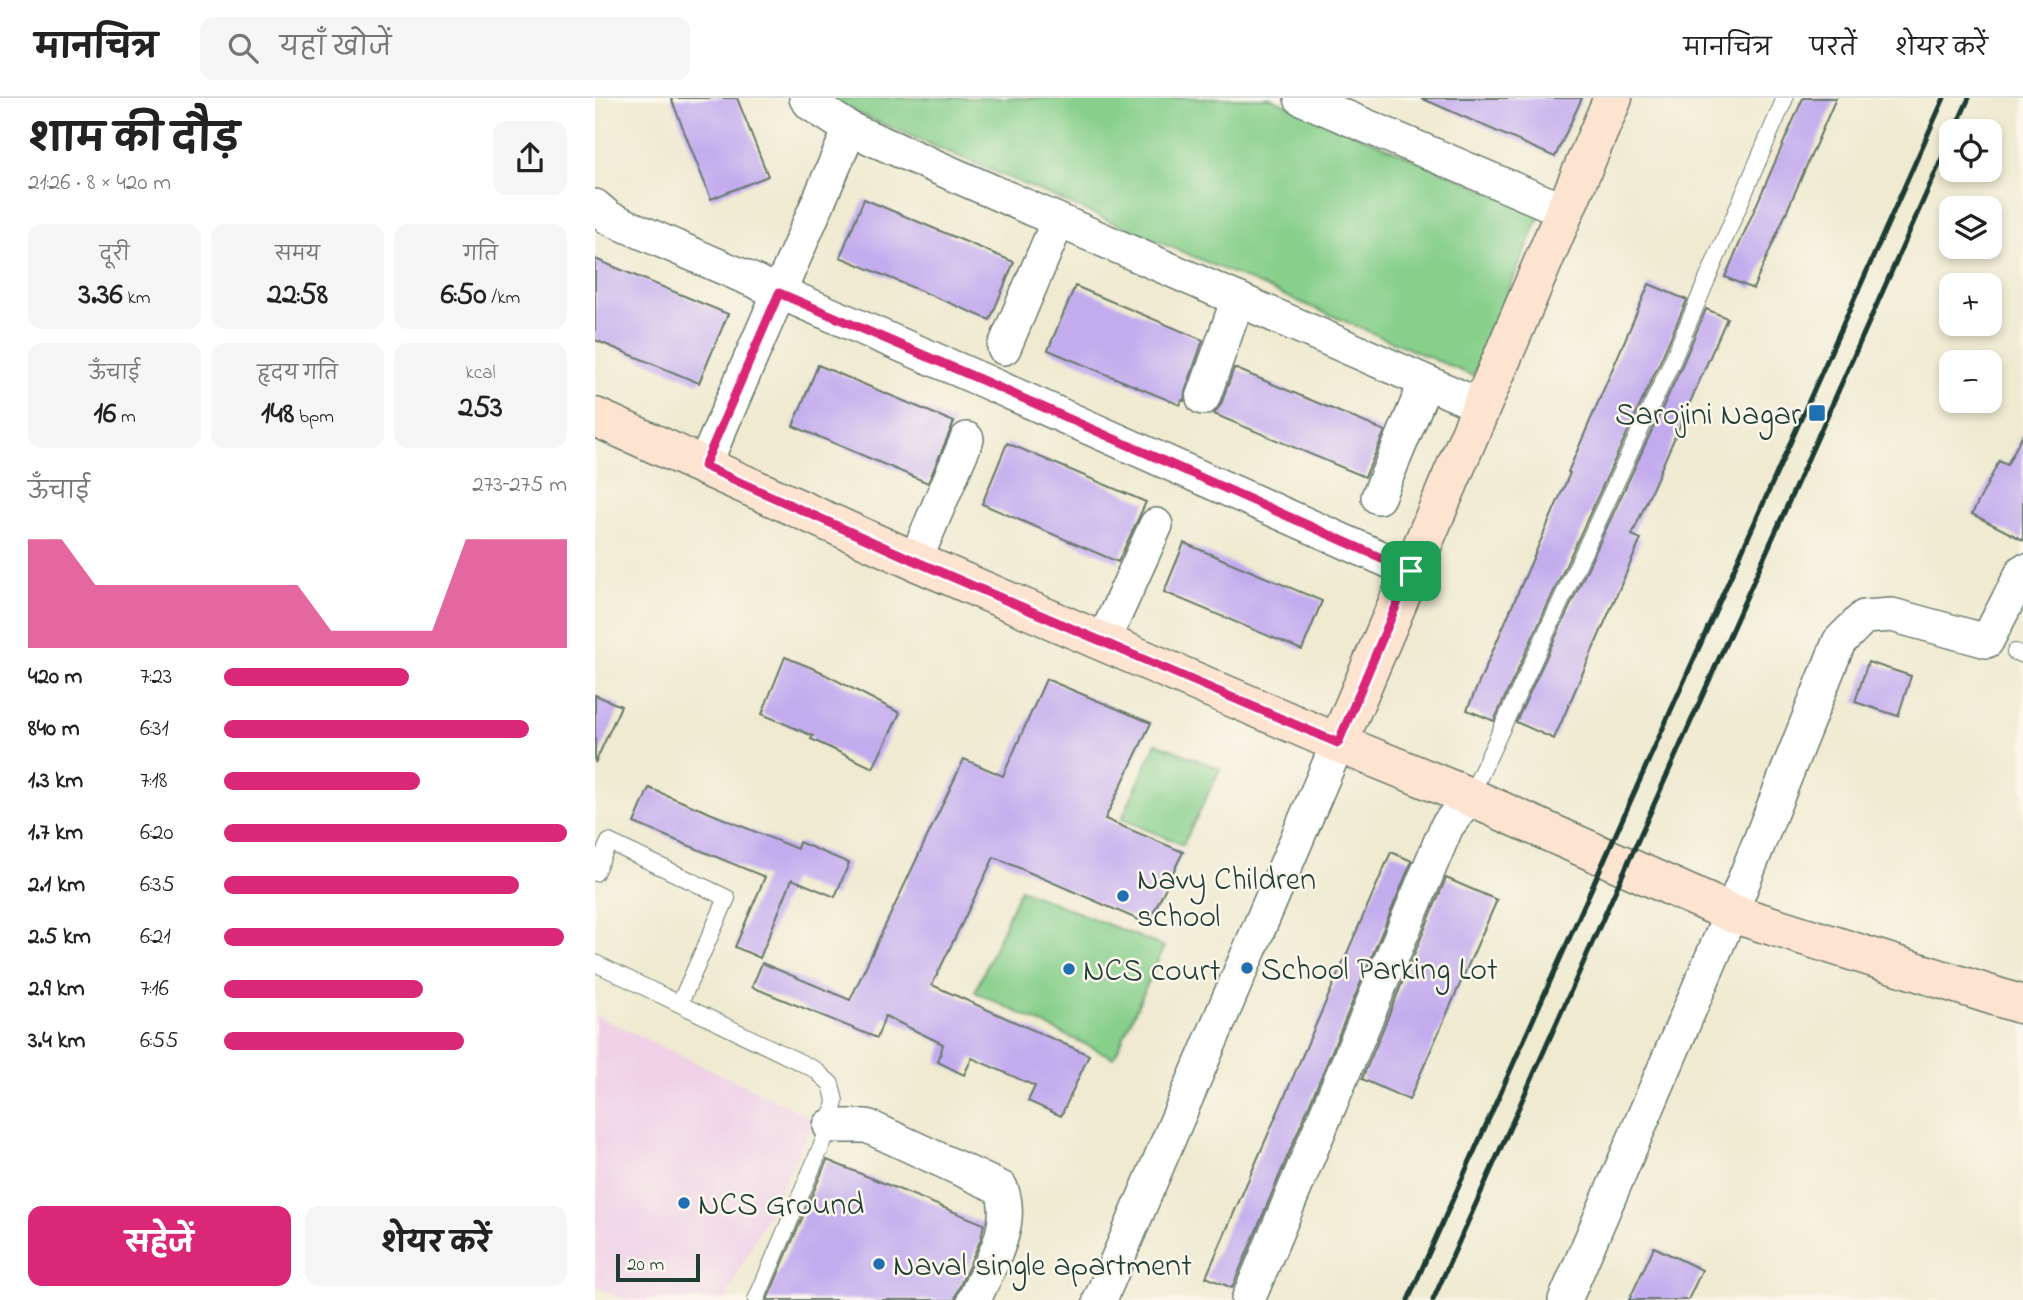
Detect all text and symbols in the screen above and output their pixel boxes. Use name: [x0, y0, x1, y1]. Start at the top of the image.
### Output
search box: [200, 17, 690, 80]
text: मानचित्र: [35, 25, 158, 73]
icon: search: [224, 29, 262, 67]
text: यहाँ खोजें: [280, 30, 391, 68]
text: मानचित्र: [1684, 32, 1772, 67]
text: परतें: [1810, 32, 1857, 67]
text: शेयर करें: [1895, 32, 1988, 67]
text: शाम की दौड़: [28, 113, 239, 169]
map controls: [1939, 119, 2002, 413]
button: locate: [1939, 119, 2002, 182]
button: share: [493, 121, 567, 195]
text: 21:26 · 8 × 420 m: [28, 167, 171, 200]
button: layers: [1939, 196, 2002, 259]
text: दूरी: [100, 242, 129, 269]
text: समय: [275, 242, 320, 269]
text: गति: [463, 242, 498, 269]
button: +: [1939, 273, 2002, 336]
text: 3.36: [79, 274, 123, 318]
text: 22:58: [267, 274, 328, 318]
text: 6:50: [441, 274, 487, 318]
text: km: [123, 285, 150, 312]
text: /km: [487, 285, 520, 312]
button: −: [1939, 350, 2002, 413]
text: kcal: [465, 360, 496, 387]
text: ऊँचाई: [89, 361, 140, 388]
text: हृदय गति: [257, 361, 338, 388]
text: 253: [458, 387, 503, 431]
text: 16: [93, 393, 116, 437]
text: 148: [261, 393, 294, 437]
place label: Sarojini Nagar: [1615, 393, 1801, 440]
marker: Sarojini Nagar: [1807, 403, 1827, 423]
text: m: [116, 404, 136, 431]
text: bpm: [294, 404, 334, 431]
text: 273–275 m: [472, 469, 567, 502]
text: ऊँचाई: [28, 476, 90, 509]
pin: [1381, 541, 1441, 601]
icon: arrive: [1392, 552, 1430, 590]
text: 420 m: [28, 661, 82, 694]
text: 7:23: [140, 661, 172, 694]
text: 840 m: [28, 713, 80, 746]
text: 6:31: [140, 713, 169, 746]
text: 1.3 km: [28, 765, 83, 798]
text: 7:18: [140, 765, 167, 798]
text: 1.7 km: [28, 817, 83, 850]
text: 6:20: [140, 817, 173, 850]
place label: Navy Children school: [1137, 858, 1316, 942]
text: 2.1 km: [28, 869, 85, 902]
text: 6:35: [140, 869, 175, 902]
marker: Navy Children school: [1115, 888, 1131, 904]
text: 2.5 km: [28, 921, 91, 954]
text: 6:21: [140, 921, 171, 954]
place label: School Parking Lot: [1261, 948, 1498, 995]
place label: NCS court: [1083, 949, 1221, 996]
marker: School Parking Lot: [1239, 960, 1255, 976]
marker: NCS court: [1061, 961, 1077, 977]
text: 2.9 km: [28, 973, 85, 1006]
text: 7:16: [140, 973, 169, 1006]
text: 3.4 km: [28, 1025, 85, 1058]
text: 6:55: [140, 1025, 178, 1058]
place label: NCS Ground: [698, 1183, 864, 1230]
marker: NCS Ground: [676, 1195, 692, 1211]
button: सहेजें: [28, 1206, 291, 1286]
button: शेयर करें: [305, 1206, 567, 1286]
place label: Naval single apartment: [893, 1244, 1192, 1291]
scale bar: [616, 1251, 700, 1283]
text: 20 m: [627, 1252, 664, 1279]
marker: Naval single apartment: [871, 1256, 887, 1272]

